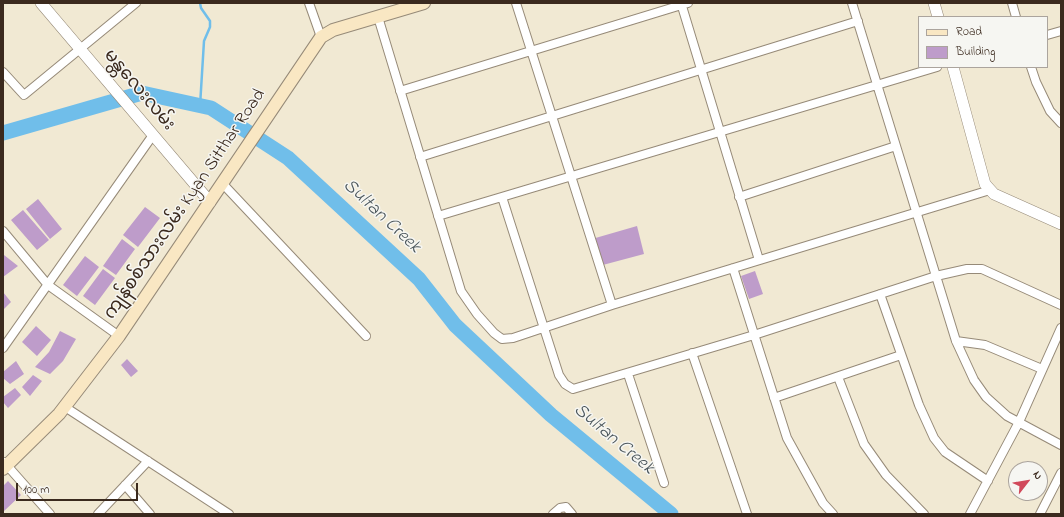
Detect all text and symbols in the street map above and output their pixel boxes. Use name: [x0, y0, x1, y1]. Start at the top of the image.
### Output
legend: [918, 16, 1048, 68]
text: Road: [956, 23, 982, 41]
text: Building: [956, 43, 995, 61]
street label: မန္တလေးလမ်း: [98, 46, 178, 136]
street label: ကျန်စစ်သားလမ်း Kyan Sitthar Road: [101, 86, 271, 324]
water label: Sultan Creek: [337, 175, 425, 259]
water label: Sultan Creek: [568, 400, 658, 480]
north arrow: [1008, 461, 1048, 501]
text: N: [1029, 468, 1046, 483]
scale bar: [18, 475, 140, 501]
text: 100 m: [23, 481, 50, 499]

